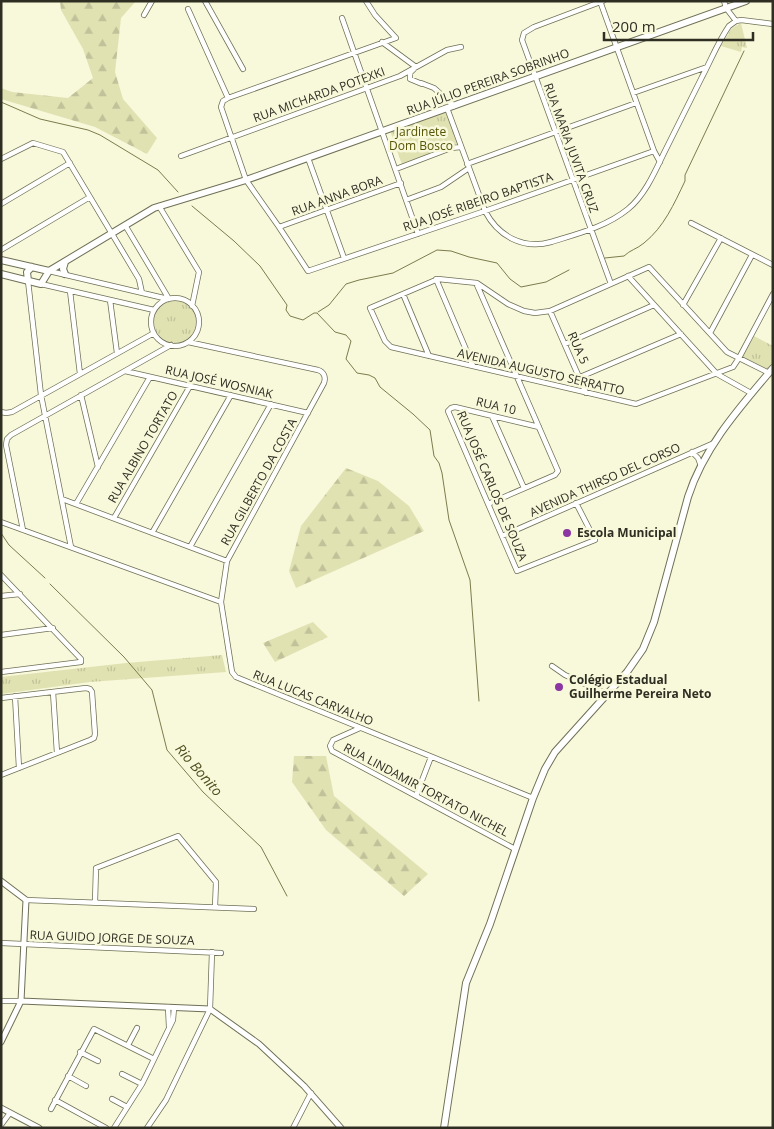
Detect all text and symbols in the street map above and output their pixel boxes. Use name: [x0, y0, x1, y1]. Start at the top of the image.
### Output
scale bar: [604, 10, 753, 42]
text: 200 m: [612, 16, 656, 36]
street label: RUA JÚLIO PEREIRA SOBRINHO: [404, 44, 572, 119]
street label: RUA MICHARDA POTEXKI: [250, 63, 387, 126]
street label: RUA MARIA JUVITA CRUZ: [540, 81, 603, 215]
park label: Jardinete Dom Bosco: [389, 123, 453, 154]
street label: RUA JOSÉ RIBEIRO BAPTISTA: [401, 168, 555, 235]
street label: RUA ANNA BORA: [289, 171, 385, 220]
street label: RUA 5: [564, 329, 593, 367]
street label: AVENIDA AUGUSTO SERRATTO: [456, 344, 626, 399]
street label: RUA JOSÉ WOSNIAK: [164, 361, 275, 402]
street label: RUA ALBINO TORTATO: [104, 388, 182, 506]
street label: RUA 10: [474, 393, 518, 418]
street label: RUA JOSÉ CARLOS DE SOUZA: [453, 408, 532, 564]
street label: RUA GILBERTO DA COSTA: [216, 415, 301, 548]
street label: AVENIDA THIRSO DEL CORSO: [527, 439, 683, 521]
place label: Escola Municipal: [577, 524, 676, 541]
marker: Escola Municipal: [561, 527, 573, 539]
street label: RUA LUCAS CARVALHO: [250, 666, 376, 729]
place label: Colégio Estadual Guilherme Pereira Neto: [569, 671, 711, 702]
marker: Colégio Estadual Guilherme Pereira Neto: [553, 681, 565, 693]
street label: RUA LINDAMIR TORTATO NICHEL: [341, 739, 512, 840]
water label: Rio Bonito: [171, 740, 227, 800]
street label: RUA GUIDO JORGE DE SOUZA: [29, 926, 195, 949]

